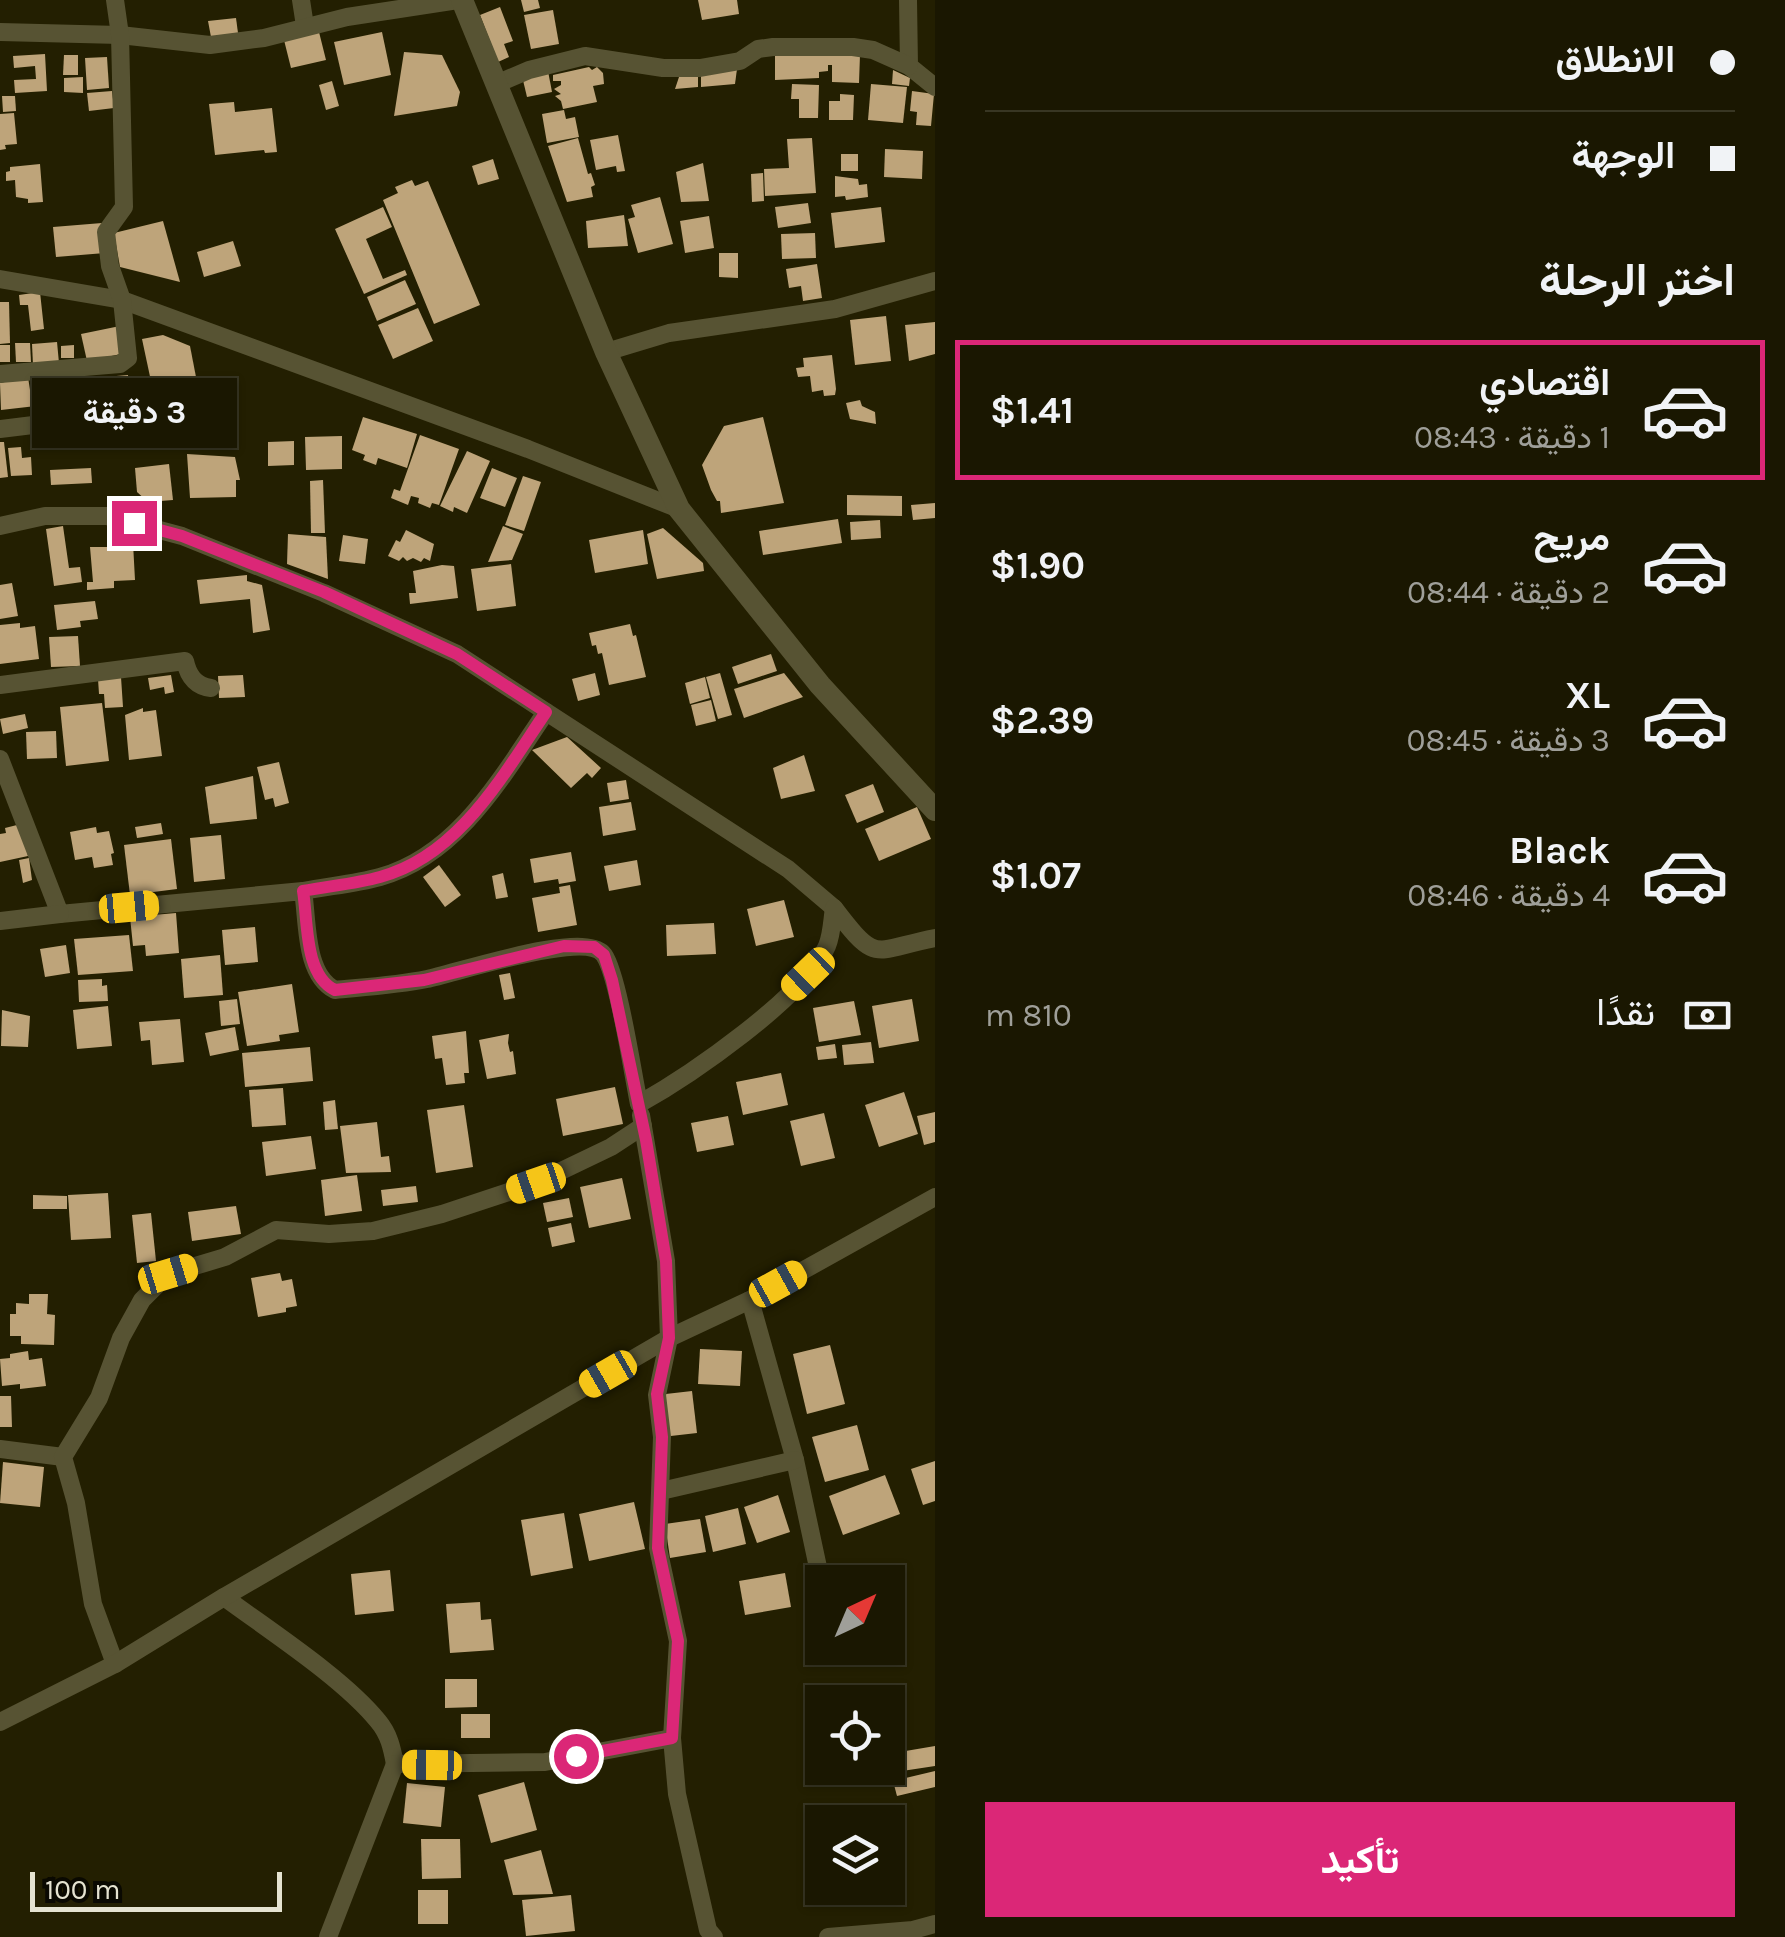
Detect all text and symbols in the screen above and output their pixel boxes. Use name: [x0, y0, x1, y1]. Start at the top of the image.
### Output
text: الانطلاق: [1556, 37, 1675, 82]
text: الوجهة: [1572, 133, 1675, 178]
text: اختر الرحلة: [1539, 254, 1735, 306]
text: اقتصادي: [1479, 360, 1610, 405]
icon: car: [1640, 365, 1730, 455]
callout: 3 دقيقة: [32, 378, 236, 448]
text: $1.41: [990, 388, 1074, 433]
text: 3 دقيقة: [83, 394, 186, 431]
text: 1 دقيقة · 08:43: [1414, 419, 1610, 456]
route end: [112, 501, 157, 546]
text: مريح: [1534, 515, 1610, 560]
icon: car: [1640, 520, 1730, 610]
text: $1.90: [990, 543, 1085, 588]
text: 2 دقيقة · 08:44: [1407, 574, 1610, 611]
text: XL: [1565, 673, 1610, 718]
icon: car: [1640, 675, 1730, 765]
text: $2.39: [990, 698, 1094, 743]
text: 3 دقيقة · 08:45: [1407, 722, 1610, 759]
text: Black: [1509, 828, 1610, 873]
icon: car: [1640, 830, 1730, 920]
text: $1.07: [990, 853, 1081, 898]
text: 4 دقيقة · 08:46: [1407, 877, 1610, 914]
car: [98, 889, 160, 925]
car: [776, 942, 840, 1006]
icon: cash: [1680, 988, 1735, 1043]
text: نقدًا: [1596, 990, 1655, 1035]
text: 810 m: [985, 997, 1072, 1034]
car: [503, 1159, 569, 1207]
car: [135, 1251, 201, 1297]
car: [744, 1256, 812, 1312]
car: [575, 1346, 641, 1402]
north arrow: [805, 1565, 905, 1665]
map controls: [805, 1565, 905, 1905]
button: locate: [805, 1685, 905, 1785]
route start: [554, 1734, 599, 1779]
car: [402, 1749, 462, 1781]
button: تأكيد: [985, 1802, 1735, 1917]
button: layers: [805, 1805, 905, 1905]
scale bar: [30, 1867, 282, 1912]
text: 100 m: [45, 1873, 120, 1906]

